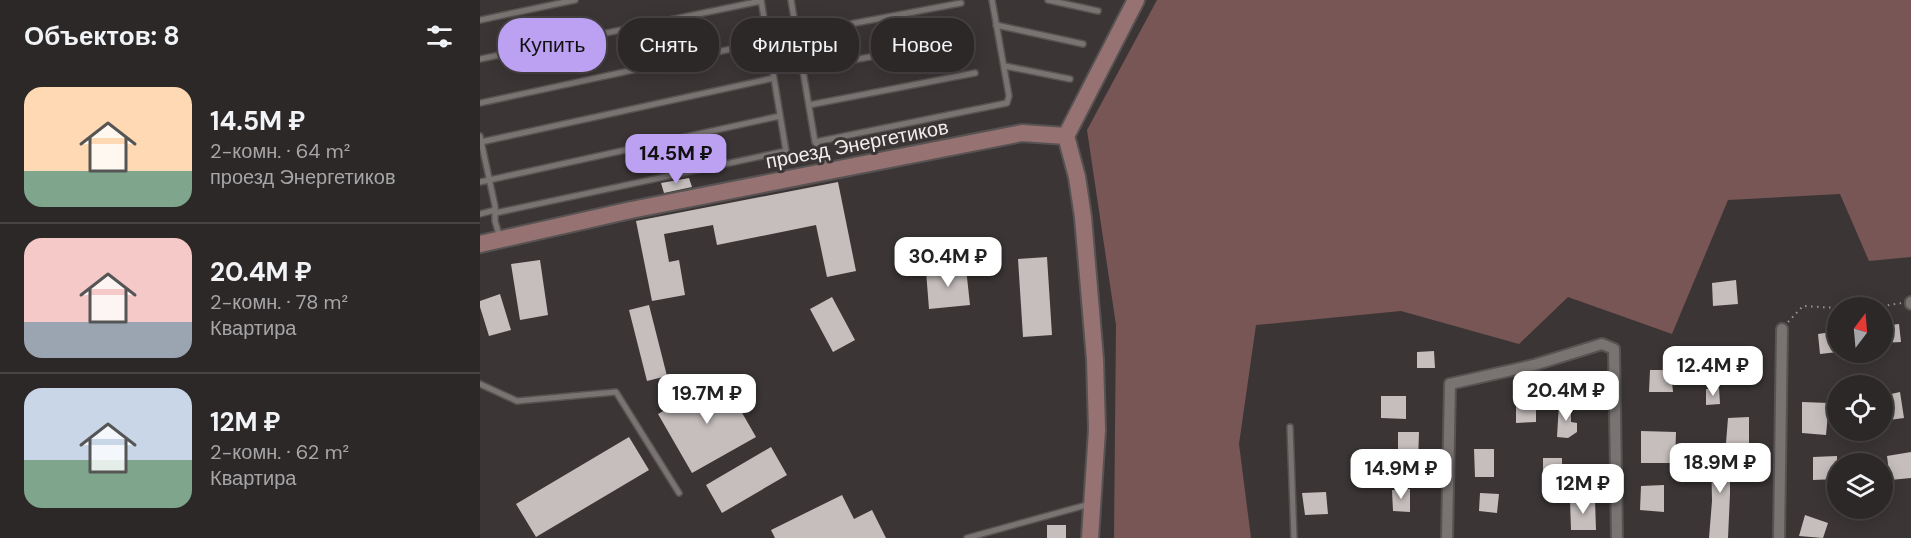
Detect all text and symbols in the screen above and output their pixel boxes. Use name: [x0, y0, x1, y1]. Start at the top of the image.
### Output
chip: Купить: [498, 18, 606, 72]
chip: Снять: [618, 18, 719, 72]
chip: Фильтры: [731, 18, 859, 72]
chip: Новое: [871, 18, 974, 72]
text: Объектов: 8: [24, 19, 180, 53]
icon: filters: [423, 20, 456, 53]
text: 14.5M ₽: [210, 104, 305, 138]
icon: home: [72, 111, 144, 183]
street label: проезд Энергетиков: [763, 114, 951, 174]
pin: 14.5M ₽: [621, 134, 731, 185]
text: 2-комн. · 64 m²: [210, 138, 350, 164]
text: 14.5M ₽: [639, 140, 713, 166]
text: проезд Энергетиков: [210, 164, 396, 190]
pin: 30.4M ₽: [893, 237, 1003, 288]
text: 30.4M ₽: [909, 243, 987, 269]
text: 20.4M ₽: [210, 255, 312, 289]
icon: home: [72, 262, 144, 334]
text: 2-комн. · 78 m²: [210, 289, 348, 315]
north arrow: [1827, 297, 1893, 363]
map controls: [1827, 297, 1893, 519]
text: Квартира: [210, 315, 296, 341]
pin: 12.4M ₽: [1658, 346, 1768, 397]
text: 12.4M ₽: [1677, 352, 1749, 378]
pin: 20.4M ₽: [1511, 371, 1621, 422]
pin: 19.7M ₽: [652, 374, 762, 425]
button: locate: [1827, 375, 1893, 441]
text: 20.4M ₽: [1527, 377, 1605, 403]
text: 19.7M ₽: [672, 380, 742, 406]
text: 12M ₽: [210, 405, 281, 439]
icon: home: [72, 412, 144, 484]
text: 2-комн. · 62 m²: [210, 439, 349, 465]
pin: 18.9M ₽: [1665, 443, 1775, 494]
pin: 14.9M ₽: [1346, 449, 1456, 500]
text: 18.9M ₽: [1684, 449, 1756, 475]
button: layers: [1827, 453, 1893, 519]
text: 14.9M ₽: [1365, 455, 1437, 481]
pin: 12M ₽: [1541, 464, 1625, 515]
text: Квартира: [210, 465, 296, 491]
text: 12M ₽: [1556, 470, 1610, 496]

